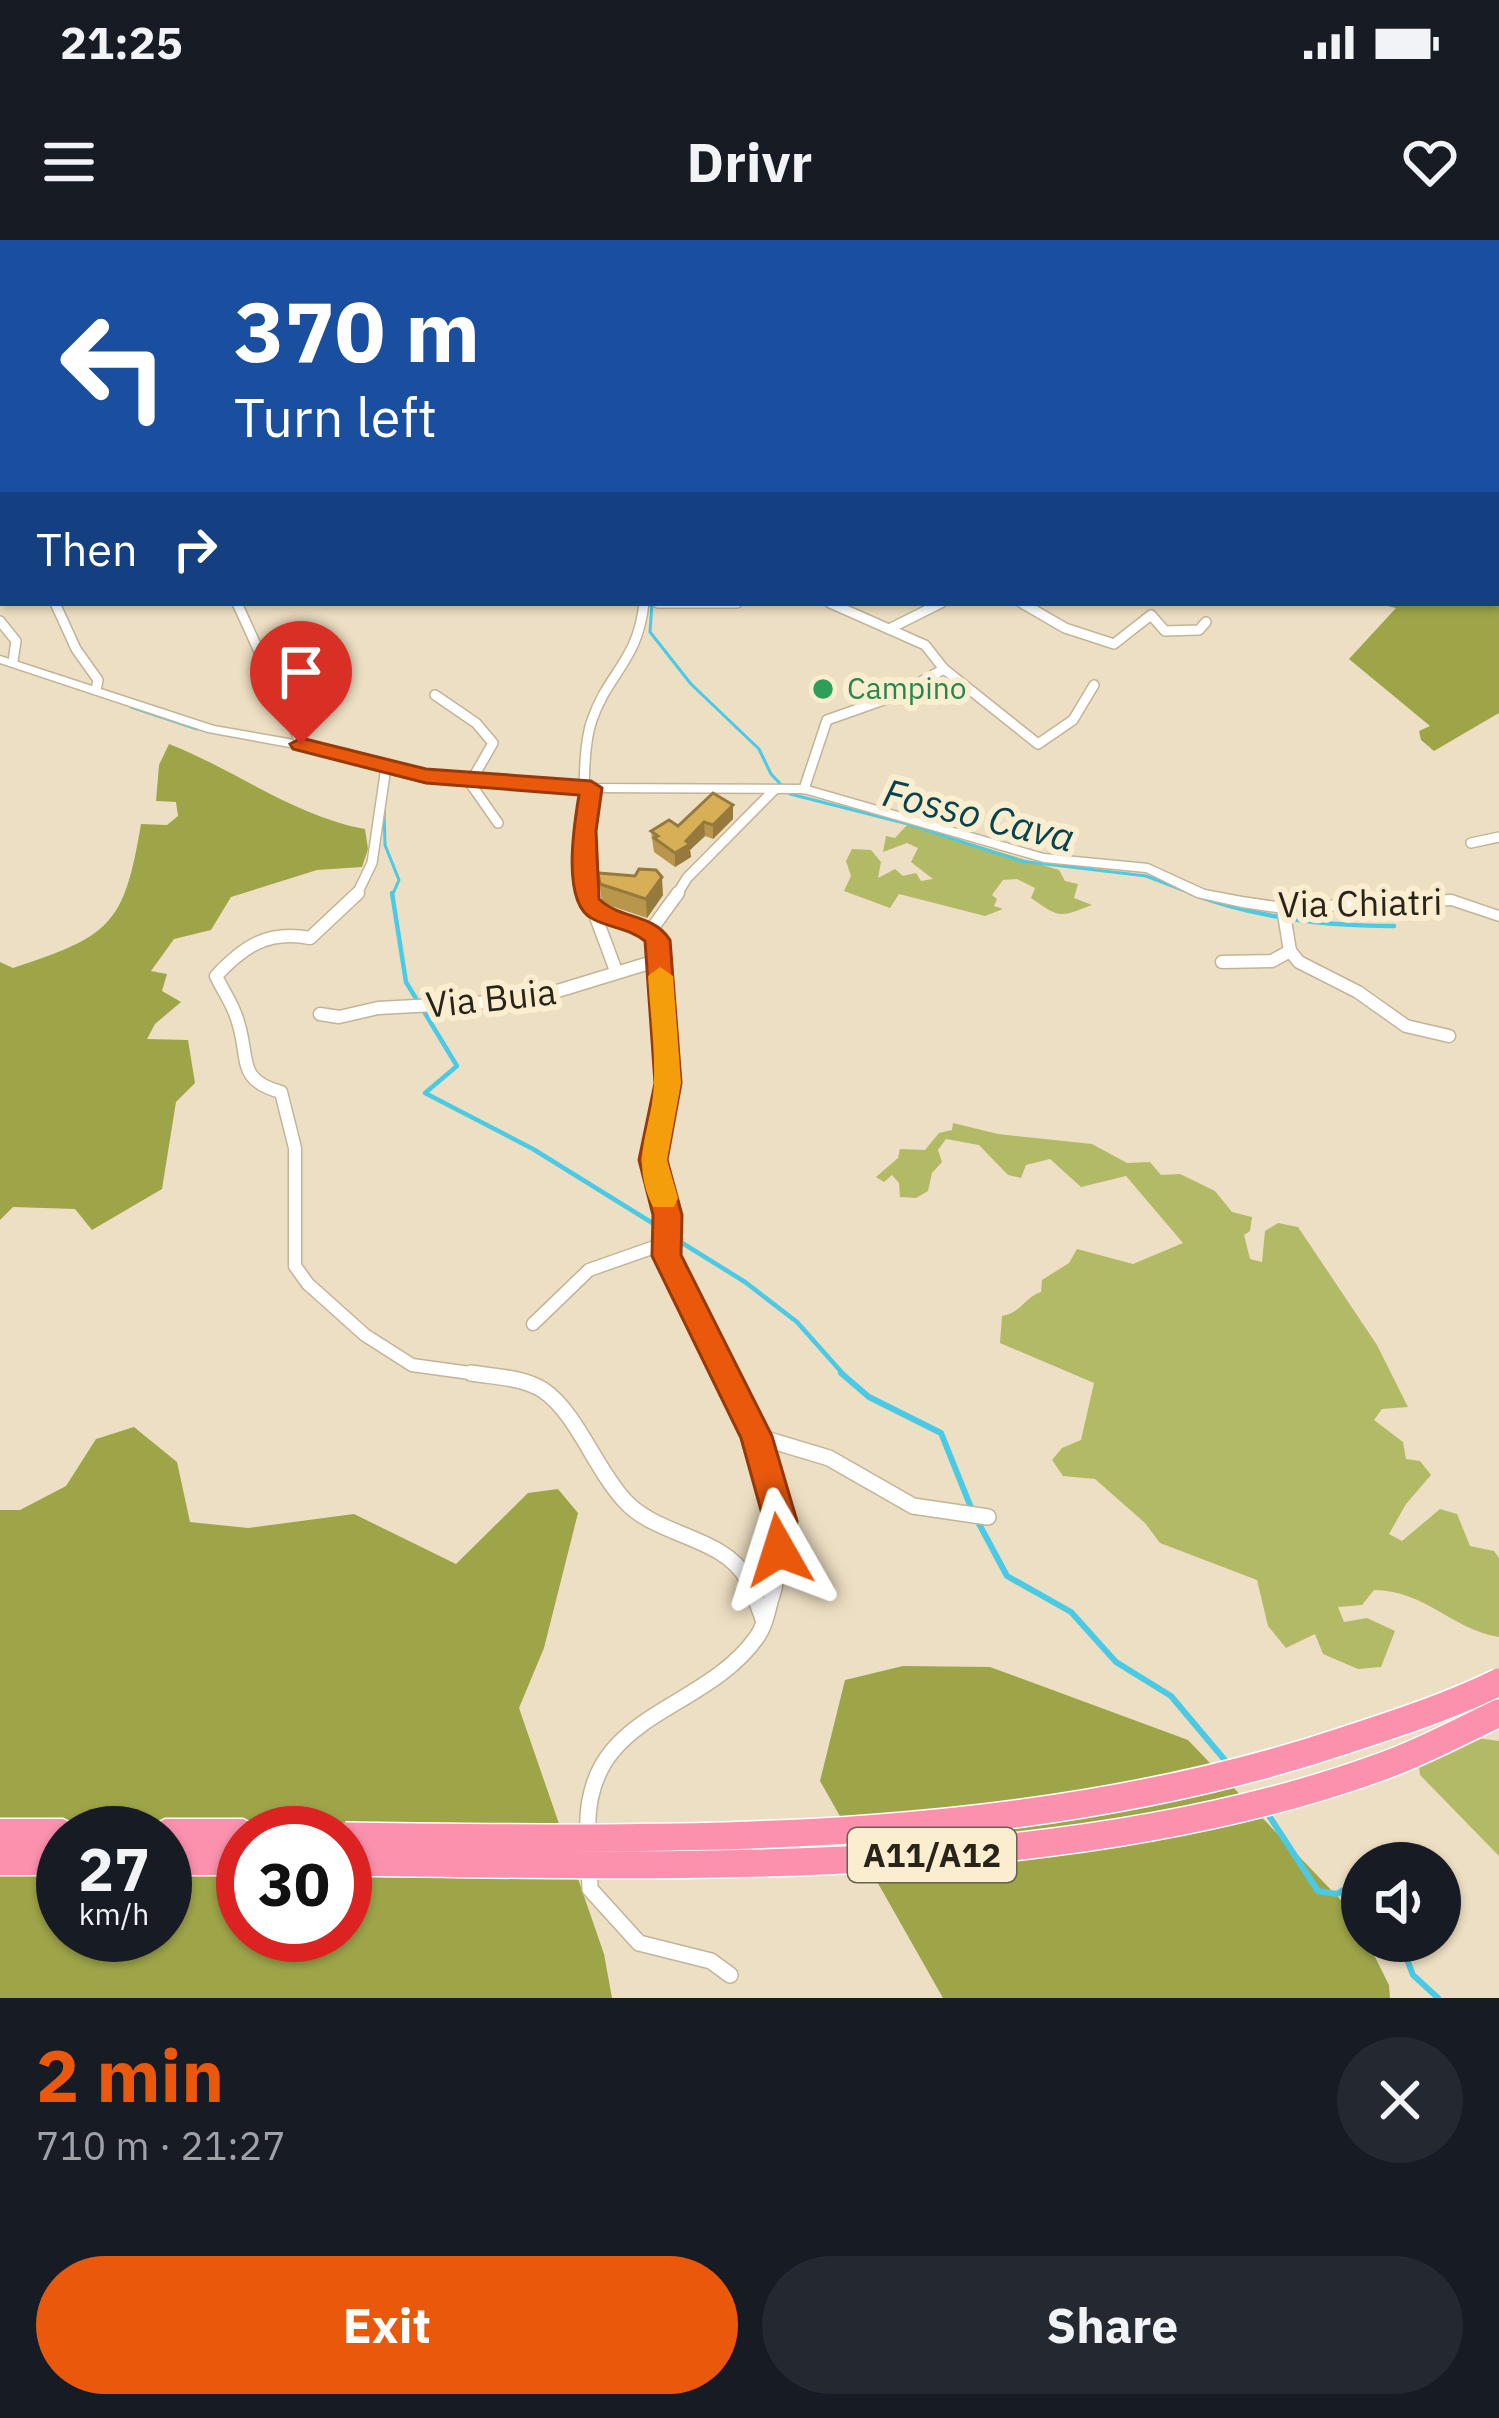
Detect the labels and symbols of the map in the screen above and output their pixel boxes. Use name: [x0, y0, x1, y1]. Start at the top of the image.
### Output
pin: [250, 621, 352, 744]
place label: Campino: [847, 668, 967, 707]
marker: Campino: [810, 676, 836, 702]
water label: Fosso Cava: [878, 766, 1080, 863]
street label: Via Chiatri: [1277, 878, 1443, 927]
street label: Via Buia: [423, 967, 558, 1028]
position arrow: [716, 1487, 842, 1613]
speed limit sign: 30: [216, 1806, 372, 1962]
road number: A11/A12: [848, 1828, 1016, 1882]

